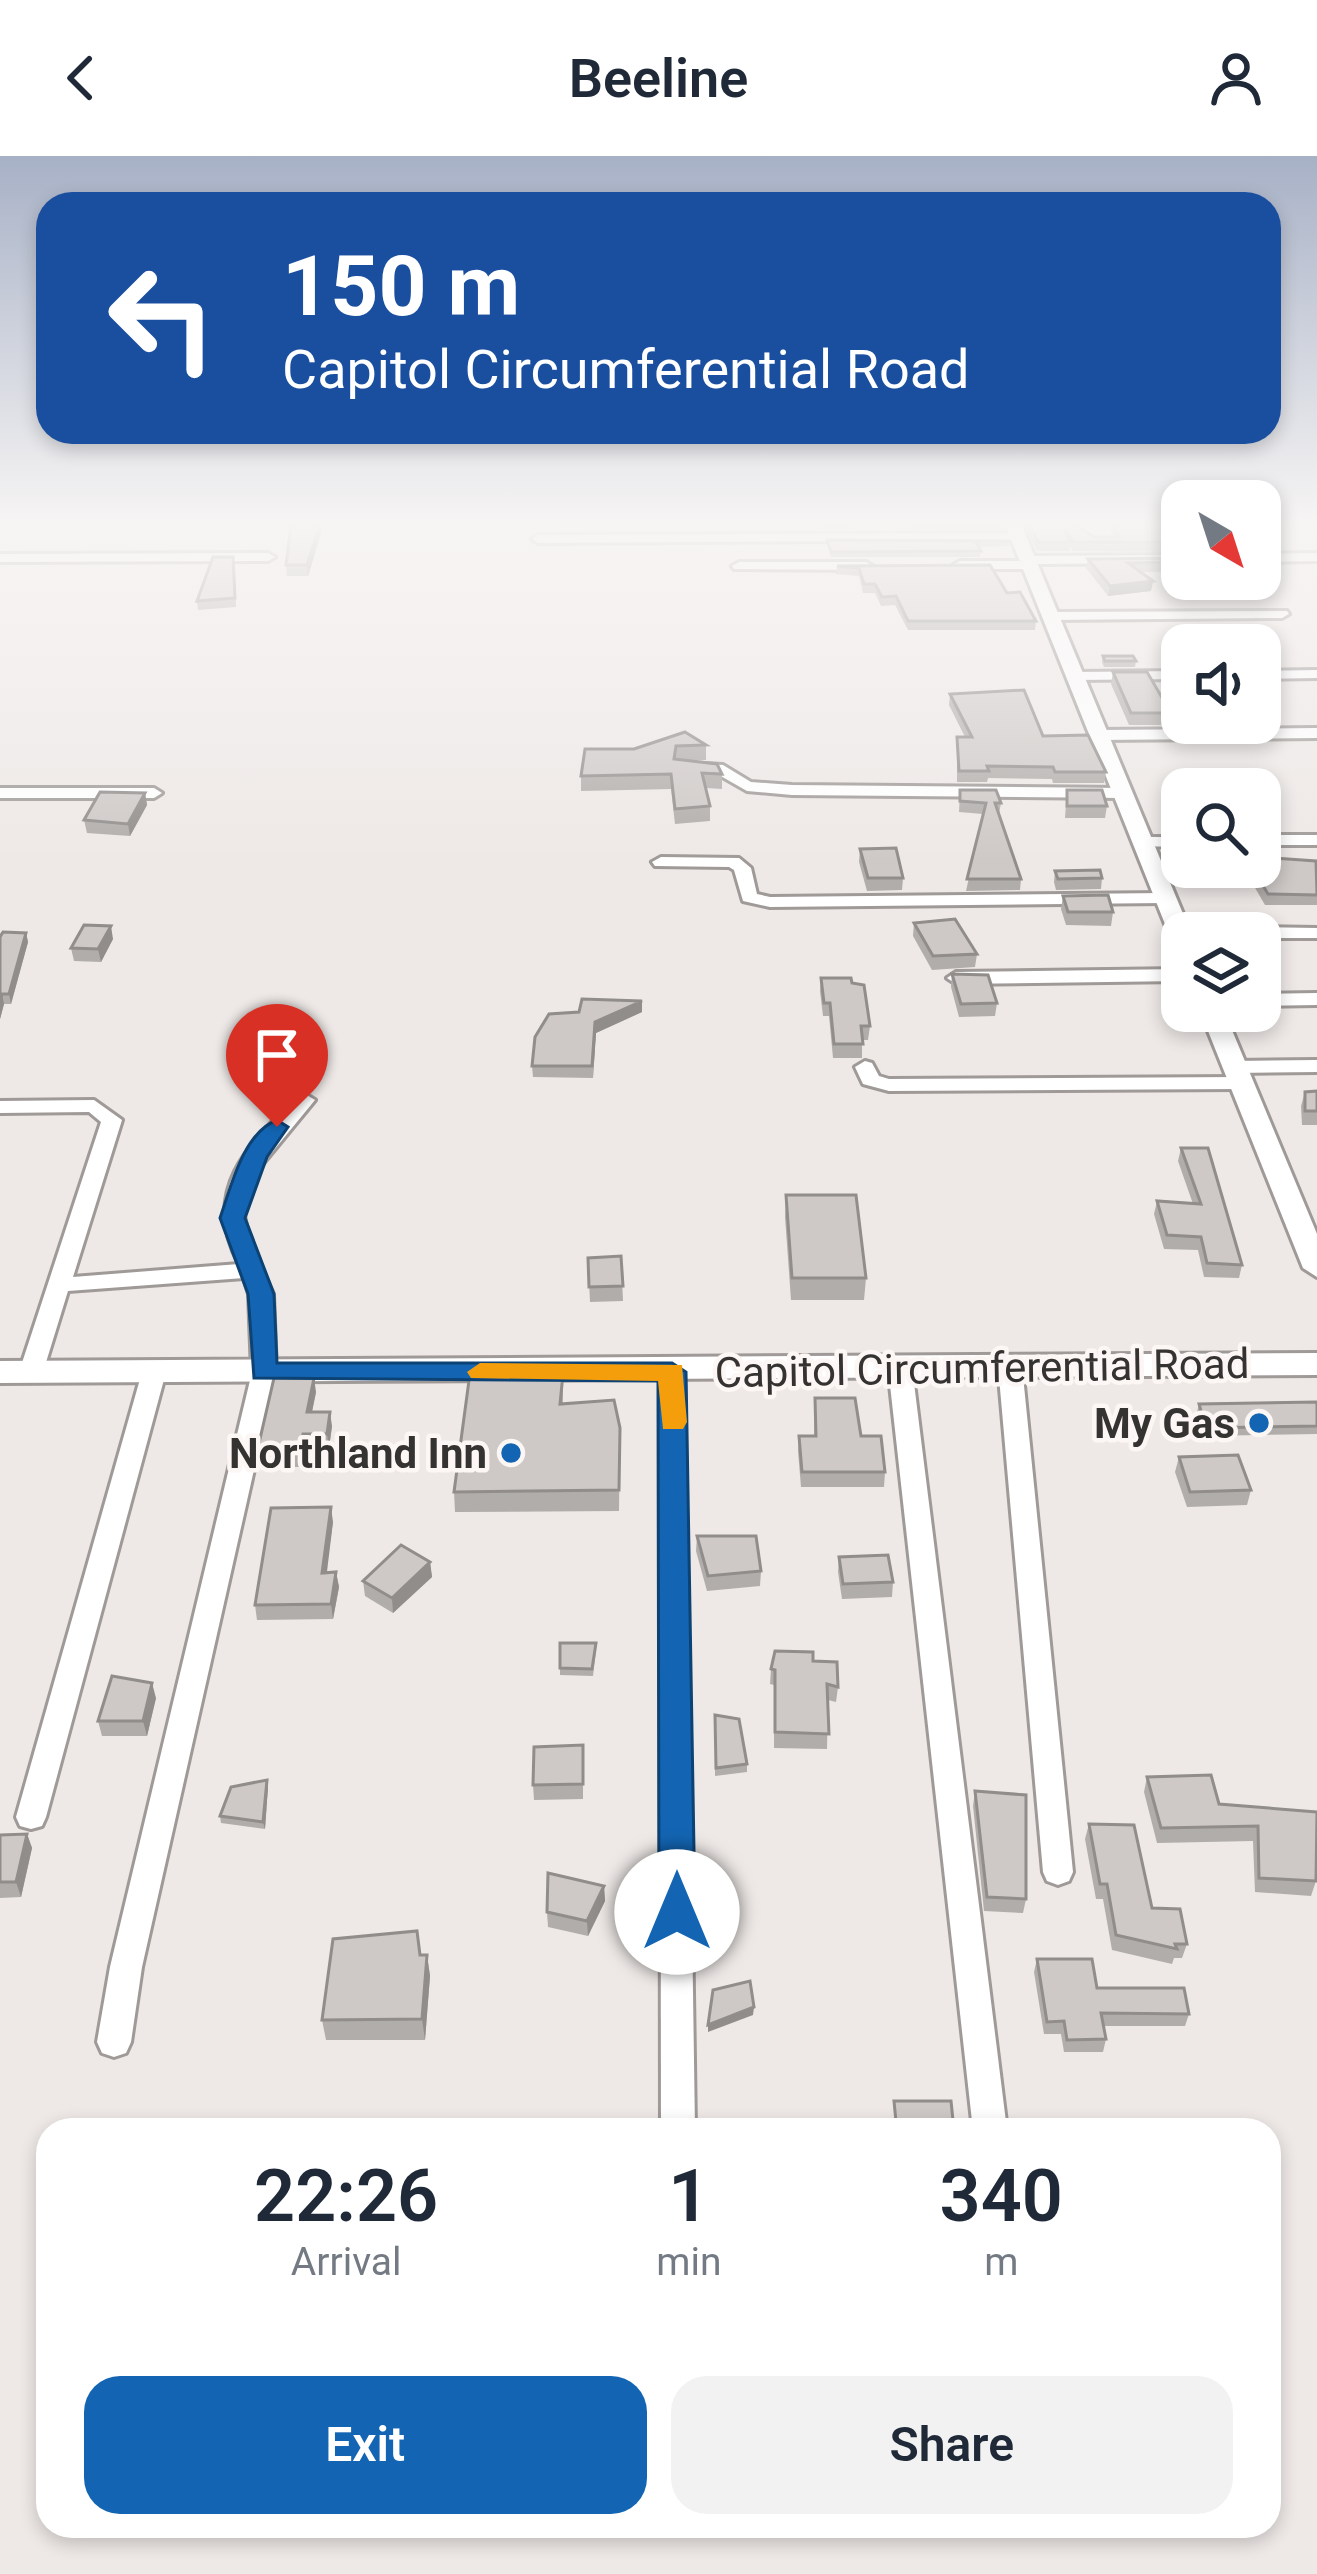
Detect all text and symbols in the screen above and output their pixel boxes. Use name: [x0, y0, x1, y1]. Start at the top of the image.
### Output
icon: back: [48, 45, 114, 111]
icon: person: [1203, 45, 1269, 111]
text: Beeline: [569, 47, 748, 110]
text: 150 m: [282, 237, 520, 336]
icon: left: [84, 240, 240, 396]
text: Capitol Circumferential Road: [282, 338, 970, 401]
north arrow: [1161, 480, 1281, 600]
map controls: [1161, 480, 1281, 1032]
button: sound: [1161, 624, 1281, 744]
button: search: [1161, 768, 1281, 888]
button: layers: [1161, 912, 1281, 1032]
pin: [226, 1004, 328, 1127]
icon: arrive: [244, 1022, 310, 1088]
street label: Capitol Circumferential Road: [714, 1339, 1250, 1397]
place label: My Gas: [1094, 1399, 1235, 1448]
marker: My Gas: [1246, 1410, 1272, 1436]
place label: Northland Inn: [229, 1429, 487, 1478]
marker: Northland Inn: [498, 1440, 524, 1466]
position arrow: [614, 1849, 740, 1975]
text: 22:26: [254, 2154, 438, 2239]
text: 1: [668, 2154, 709, 2239]
text: 340: [940, 2154, 1063, 2239]
text: Arrival: [291, 2239, 401, 2285]
text: min: [656, 2239, 721, 2285]
text: m: [984, 2239, 1018, 2285]
button: Exit: [84, 2376, 647, 2514]
button: Share: [671, 2376, 1233, 2514]

